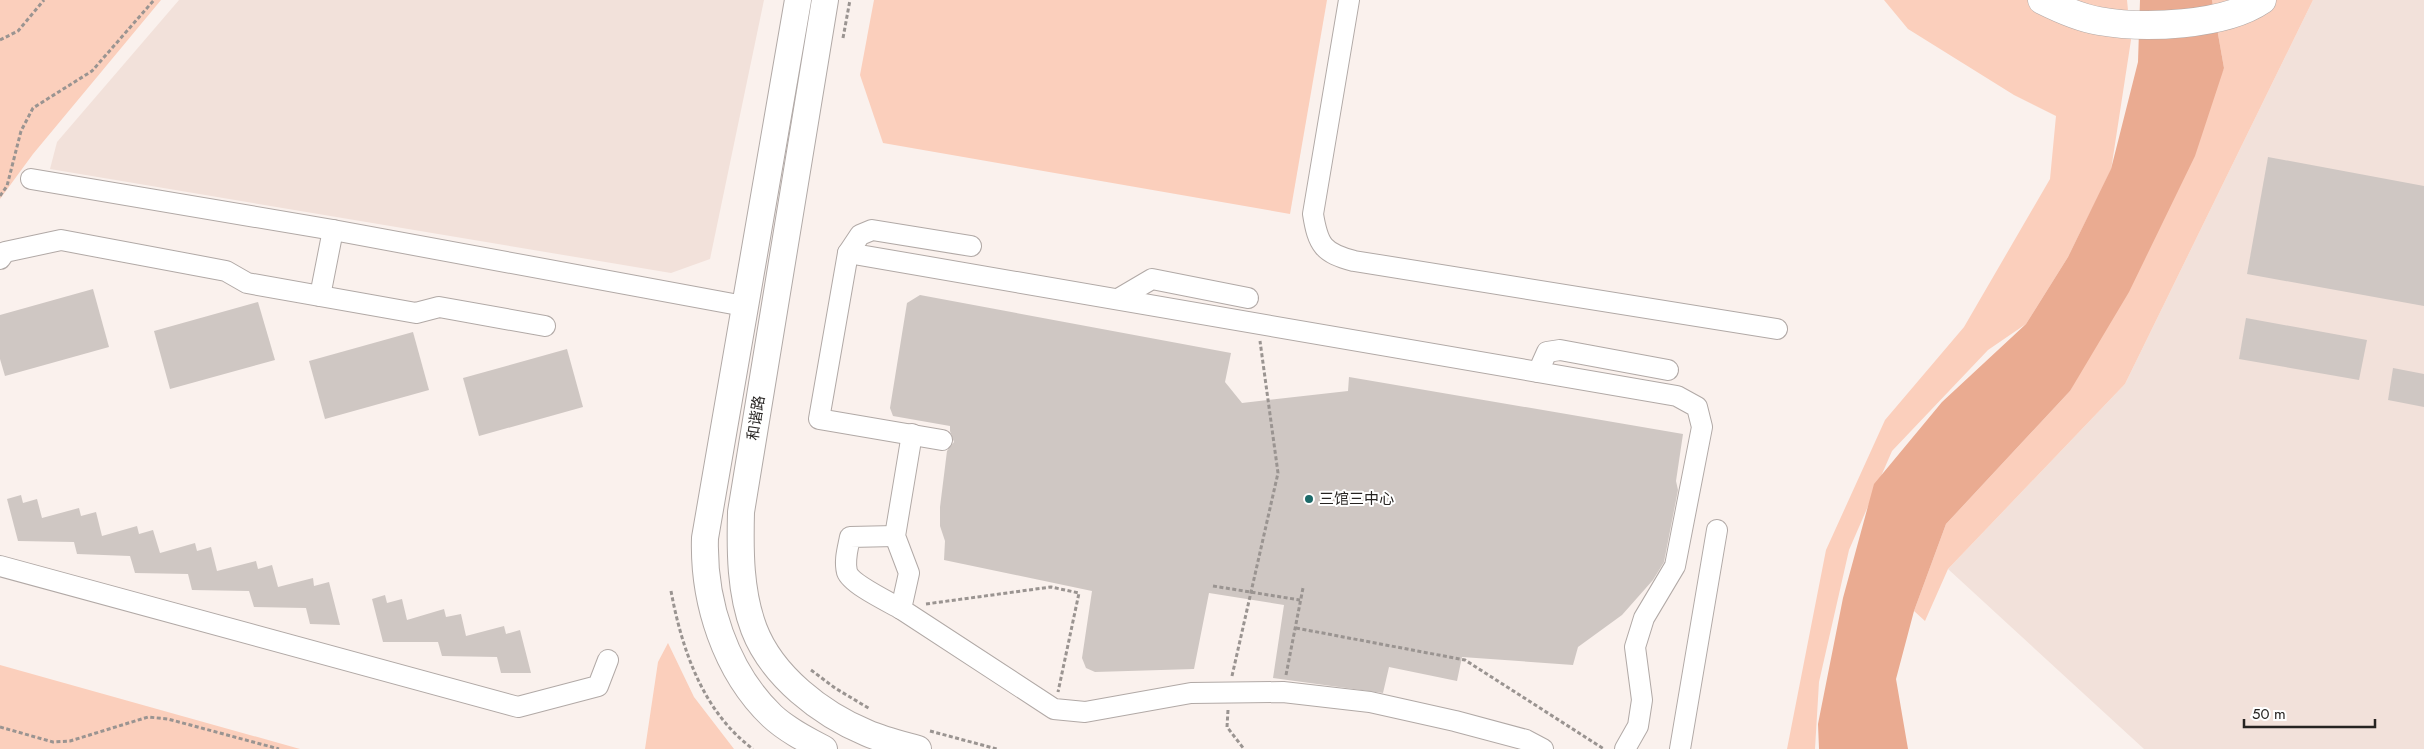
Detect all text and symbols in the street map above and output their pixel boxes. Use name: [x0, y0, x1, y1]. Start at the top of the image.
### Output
street label: 和谐路: [742, 394, 770, 442]
place label: 三馆三中心: [1319, 488, 1394, 510]
marker: 三馆三中心: [1303, 493, 1315, 505]
scale bar: [2244, 696, 2375, 728]
text: 50 m: [2252, 703, 2286, 725]

